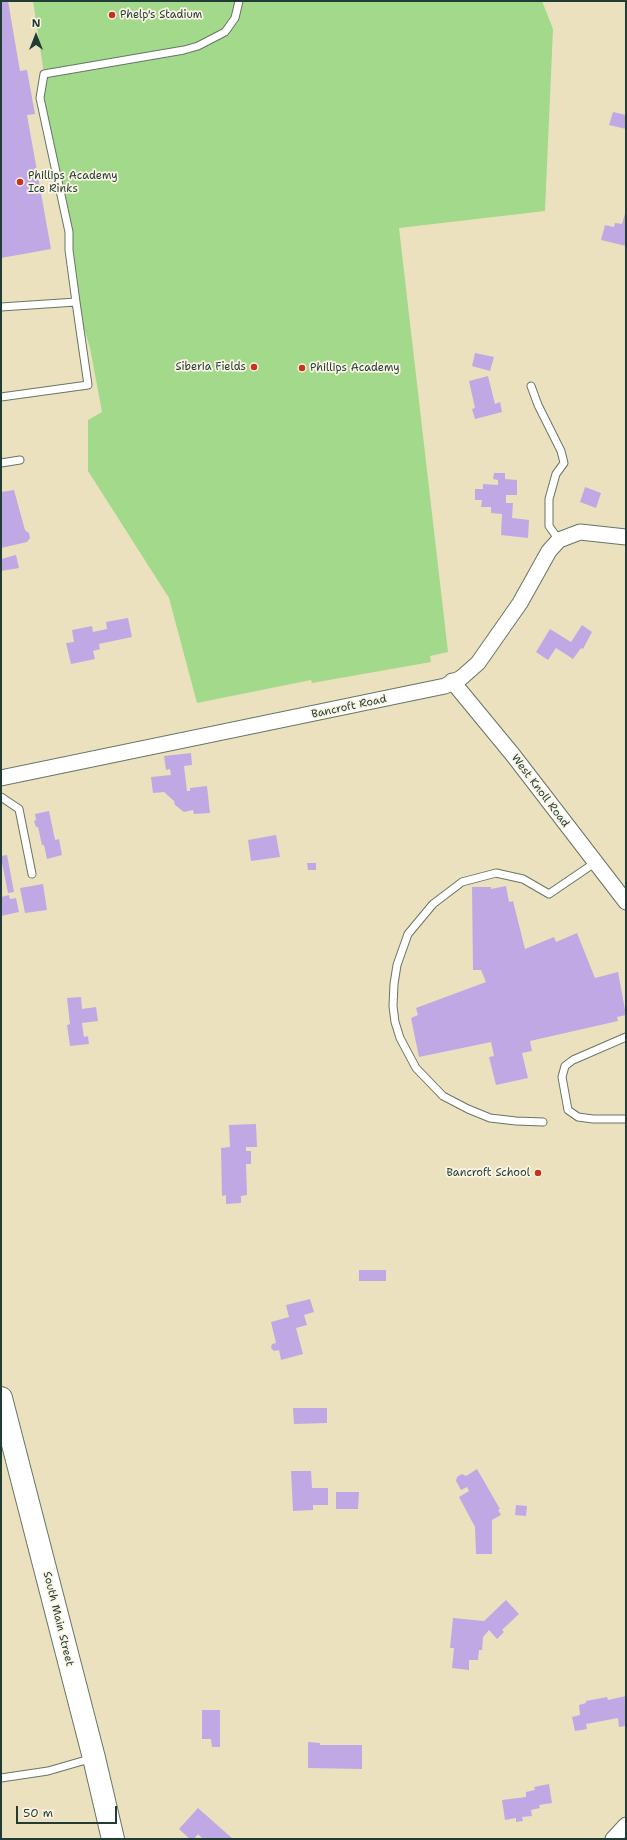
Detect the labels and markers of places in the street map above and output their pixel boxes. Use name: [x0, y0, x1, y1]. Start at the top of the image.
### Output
place label: Phelp's Stadium: [120, 8, 202, 22]
marker: Phelp's Stadium: [107, 10, 117, 20]
place label: Phillips Academy Ice Rinks: [28, 169, 118, 195]
marker: Phillips Academy Ice Rinks: [15, 177, 25, 187]
place label: Siberia Fields: [175, 360, 246, 374]
place label: Phillips Academy: [310, 361, 400, 375]
marker: Siberia Fields: [249, 362, 259, 372]
marker: Phillips Academy: [297, 363, 307, 373]
place label: Bancroft School: [446, 1166, 530, 1180]
marker: Bancroft School: [533, 1168, 543, 1178]

